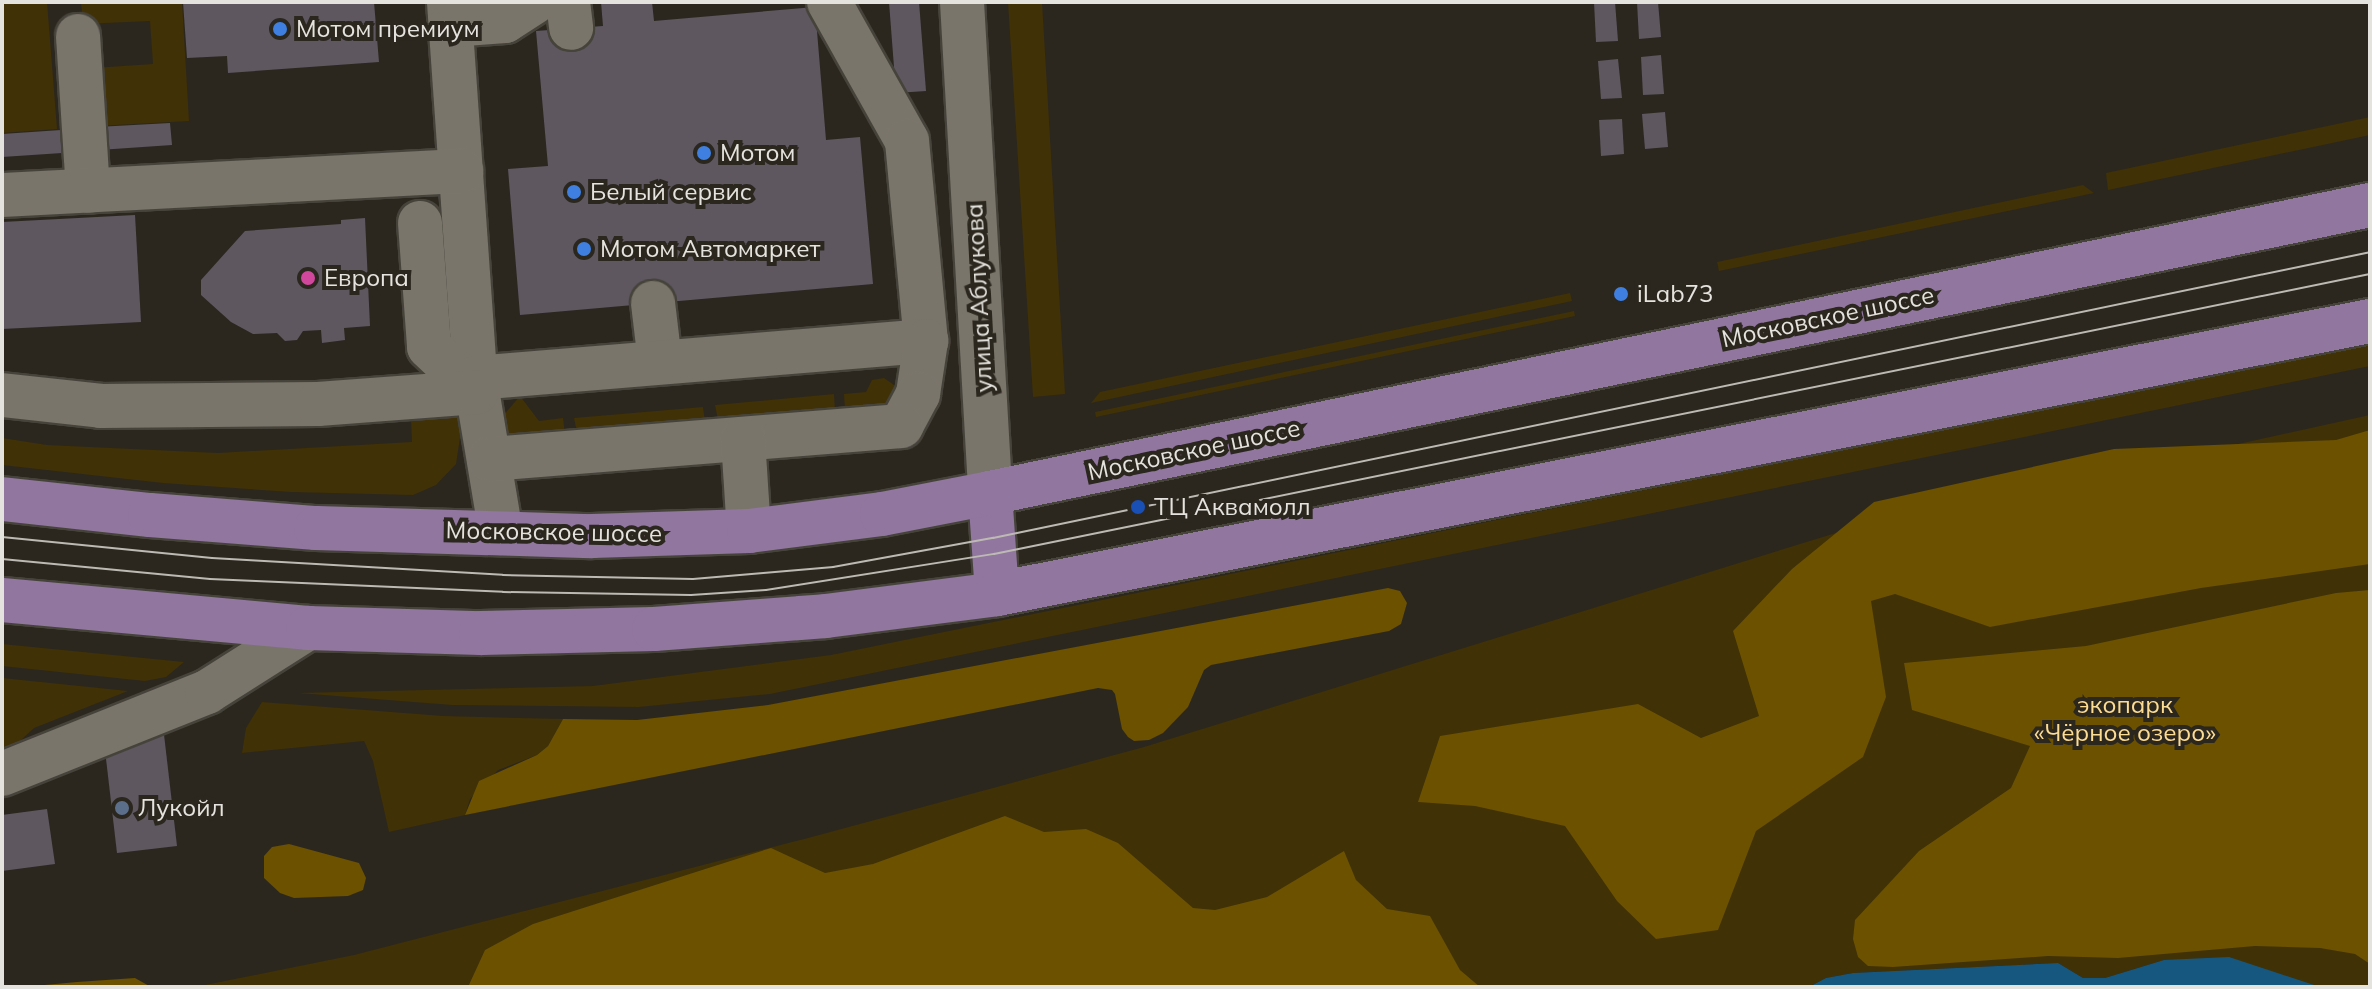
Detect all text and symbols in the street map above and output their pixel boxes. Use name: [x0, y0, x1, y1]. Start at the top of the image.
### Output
place label: Мотом премиум: [296, 15, 480, 43]
marker: Мотом премиум: [271, 20, 289, 38]
place label: Мотом: [720, 139, 796, 167]
marker: Мотом: [695, 144, 713, 162]
place label: Белый сервис: [590, 178, 752, 206]
marker: Белый сервис: [565, 183, 583, 201]
street label: улица Аблукова: [960, 203, 998, 393]
place label: Мотом Автомаркет: [600, 235, 820, 263]
marker: Мотом Автомаркет: [575, 240, 593, 258]
place label: Европа: [324, 264, 409, 292]
marker: Европа: [299, 269, 317, 287]
place label: iLab73: [1637, 280, 1713, 308]
street label: Московское шоссе: [1719, 280, 1937, 354]
marker: iLab73: [1612, 285, 1630, 303]
street label: Московское шоссе: [1085, 413, 1303, 487]
place label: ТЦ Аквамолл: [1154, 493, 1311, 521]
marker: ТЦ Аквамолл: [1129, 498, 1147, 516]
street label: Московское шоссе: [446, 516, 662, 548]
park label: экопарк «Чёрное озеро»: [2034, 691, 2216, 747]
place label: Лукойл: [138, 794, 224, 822]
marker: Лукойл: [113, 799, 131, 817]

